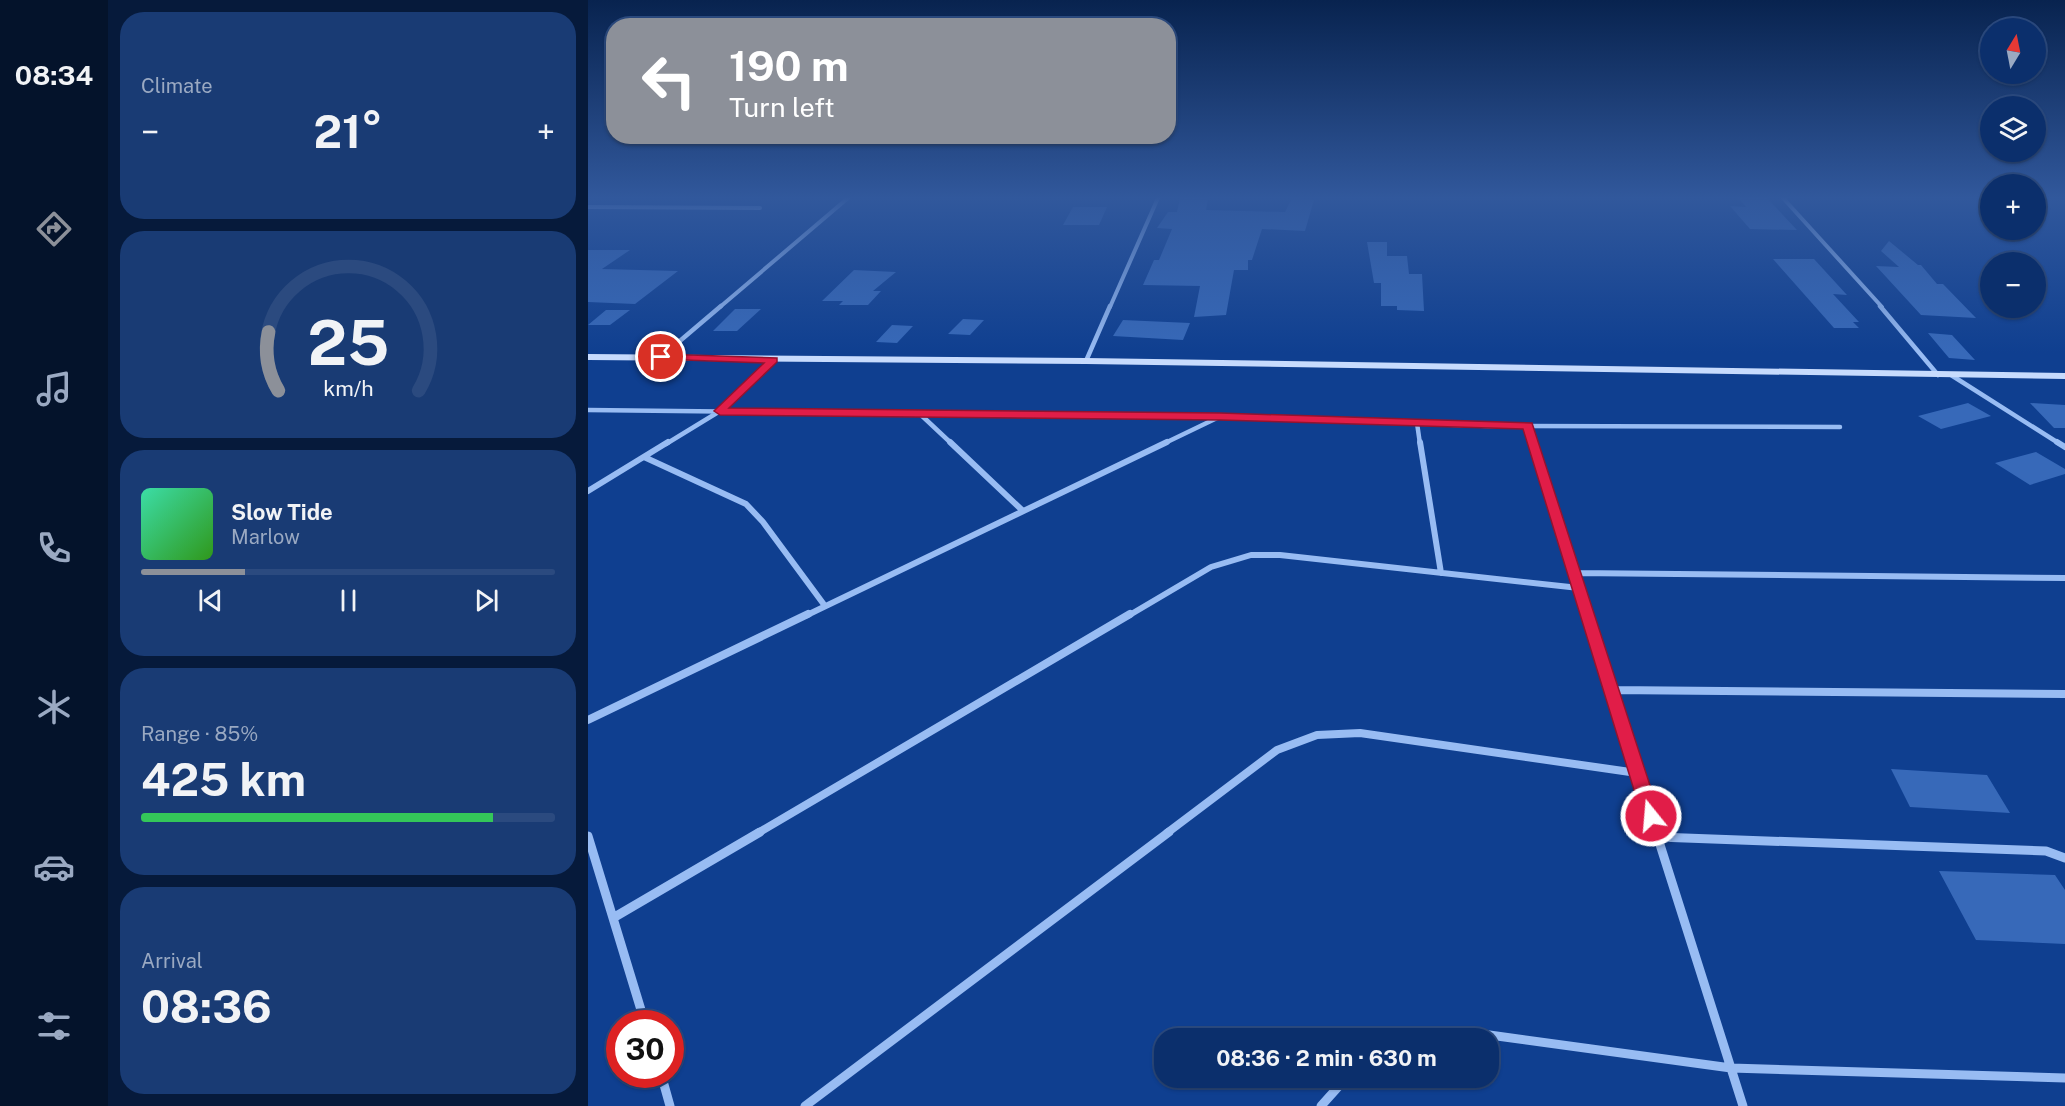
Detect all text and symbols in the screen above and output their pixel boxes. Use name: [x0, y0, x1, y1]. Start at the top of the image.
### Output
north arrow: [1980, 18, 2046, 84]
map controls: [1980, 18, 2046, 318]
text: 190 m: [729, 41, 849, 90]
icon: left: [630, 42, 708, 120]
text: 08:34: [15, 59, 93, 91]
text: Climate: [141, 74, 213, 98]
text: Turn left: [729, 91, 835, 123]
button: layers: [1980, 96, 2046, 162]
text: 21°: [313, 105, 383, 158]
text: −: [141, 113, 159, 151]
text: +: [537, 113, 555, 151]
button: +: [1980, 174, 2046, 240]
icon: directions: [33, 208, 75, 250]
button: −: [1980, 252, 2046, 318]
text: 25: [307, 306, 389, 379]
pin: [635, 331, 686, 382]
icon: arrive: [644, 340, 677, 373]
icon: music: [33, 368, 75, 410]
text: km/h: [323, 377, 373, 402]
text: Slow Tide: [231, 499, 333, 525]
text: Marlow: [231, 525, 300, 549]
icon: phone: [33, 527, 75, 569]
icon: previous: [194, 584, 227, 617]
icon: pause: [332, 584, 365, 617]
icon: next: [470, 584, 503, 617]
icon: climate: [33, 686, 75, 728]
text: Range · 85%: [141, 722, 258, 746]
text: 425 km: [141, 753, 306, 806]
position arrow: [1619, 784, 1683, 848]
icon: car: [33, 846, 75, 888]
text: Arrival: [141, 949, 203, 973]
text: 08:36: [141, 980, 272, 1033]
icon: filters: [33, 1005, 75, 1047]
speed limit sign: 30: [606, 1010, 684, 1088]
text: 08:36 · 2 min · 630 m: [1216, 1045, 1437, 1071]

